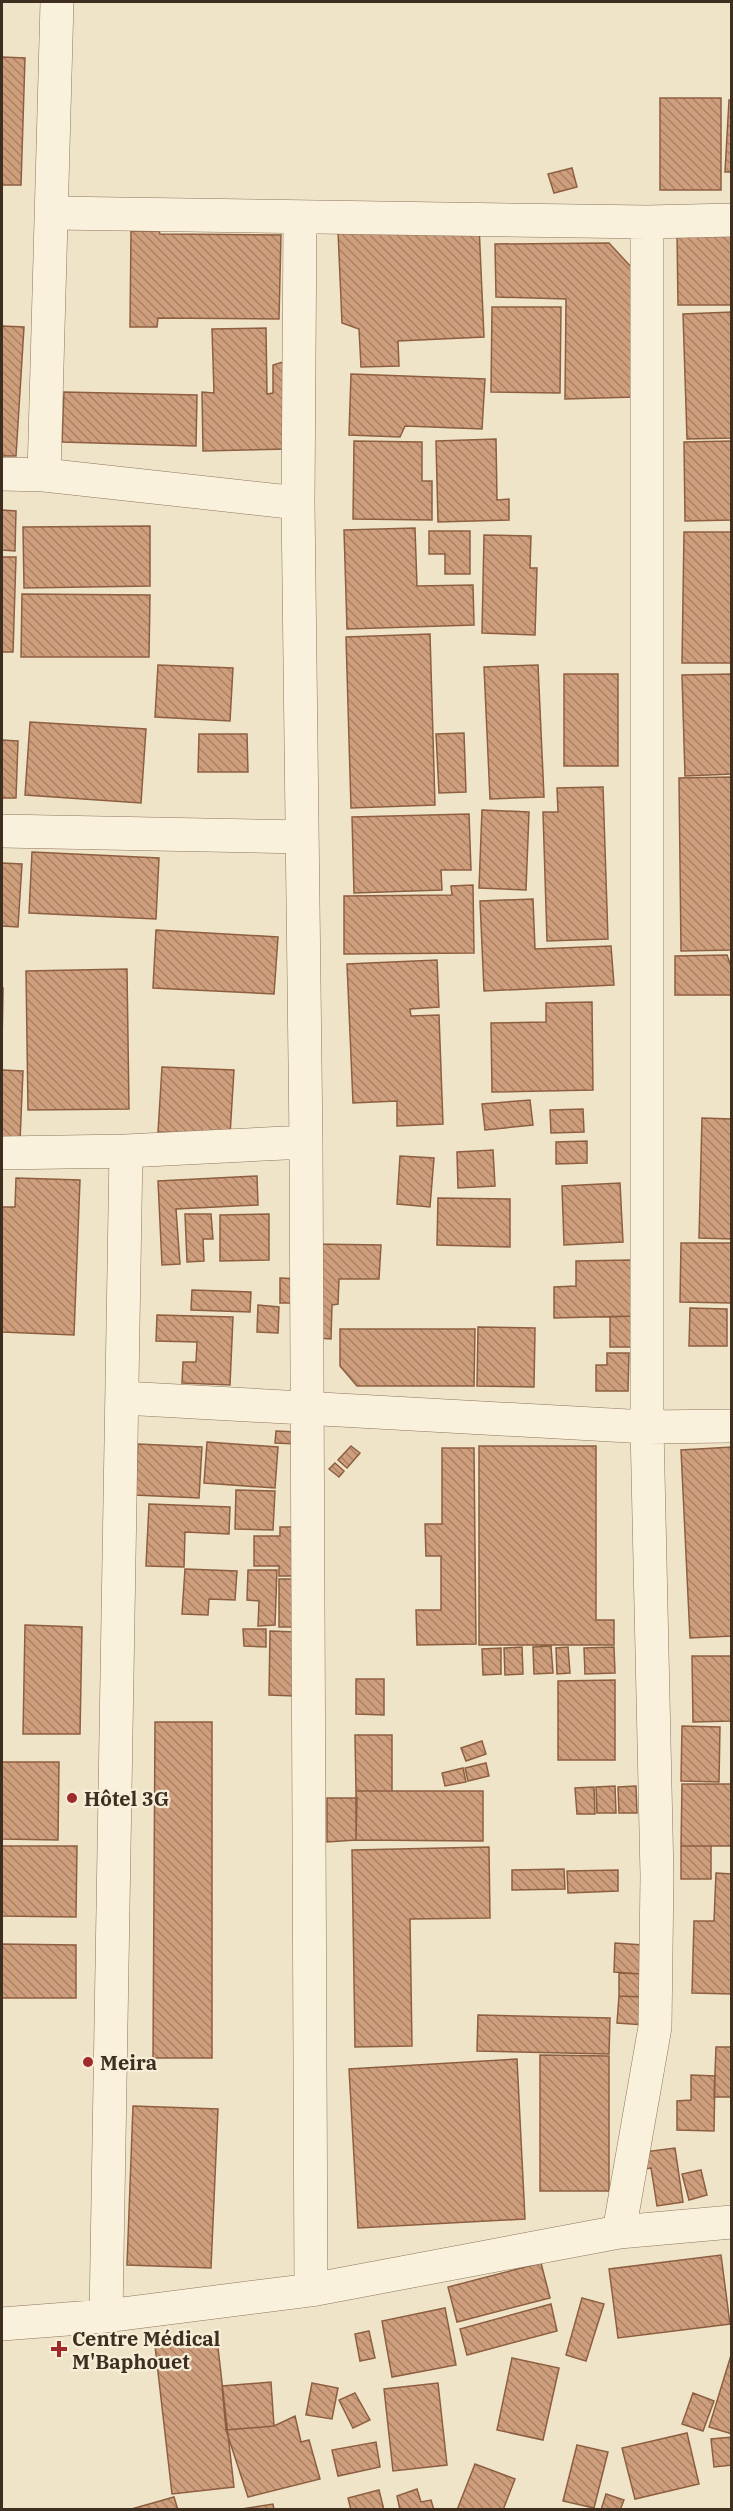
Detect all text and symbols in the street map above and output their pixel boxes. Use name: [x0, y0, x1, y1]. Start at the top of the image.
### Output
place label: Hôtel 3G: [84, 1785, 169, 1812]
marker: Hôtel 3G: [65, 1791, 79, 1805]
place label: Meira: [100, 2049, 157, 2076]
marker: Meira: [81, 2055, 95, 2069]
place label: Centre Médical M'Baphouet: [72, 2325, 220, 2375]
marker: Centre Médical M'Baphouet: [50, 2340, 68, 2358]

